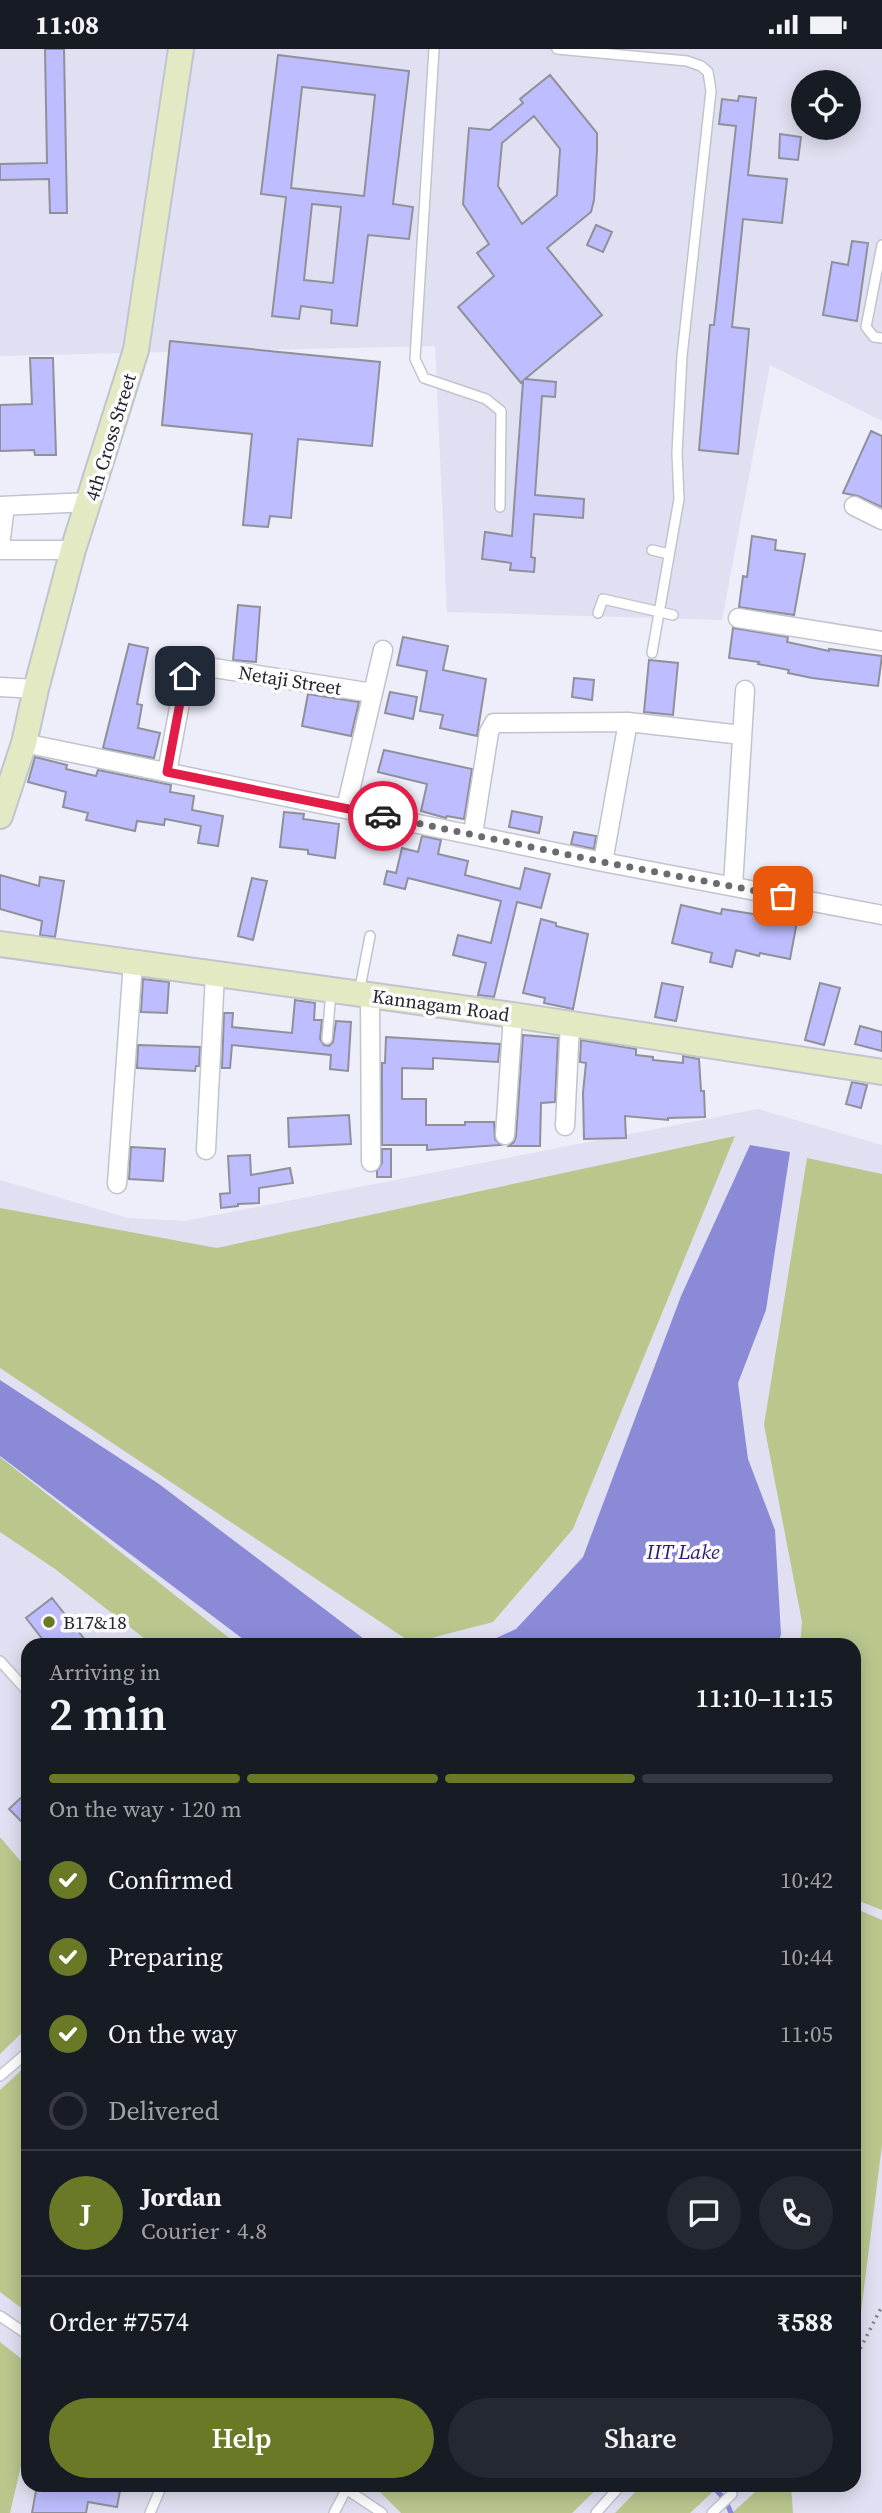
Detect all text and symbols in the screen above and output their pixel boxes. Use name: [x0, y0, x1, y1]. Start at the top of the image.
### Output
text: 11:08: [35, 7, 99, 43]
map controls: [791, 70, 861, 140]
button: locate: [791, 70, 861, 140]
street label: 4th Cross Street: [78, 369, 142, 504]
pin: [155, 646, 215, 706]
icon: home: [166, 657, 204, 695]
street label: Netaji Street: [237, 659, 344, 701]
courier: [348, 781, 418, 851]
icon: car: [364, 797, 402, 835]
pin: [753, 866, 813, 926]
icon: bag: [764, 877, 802, 915]
street label: Kannagam Road: [371, 983, 511, 1028]
water label: IIT Lake: [645, 1537, 720, 1566]
place label: B17&18: [63, 1609, 127, 1635]
marker: B17&18: [41, 1614, 57, 1630]
text: Arriving in: [49, 1656, 161, 1688]
text: 11:10–11:15: [696, 1680, 833, 1716]
text: 2 min: [49, 1682, 167, 1745]
text: On the way · 120 m: [49, 1793, 242, 1825]
icon: check: [49, 1861, 87, 1899]
text: Confirmed: [108, 1862, 233, 1898]
text: 10:42: [780, 1864, 833, 1896]
icon: check: [49, 1938, 87, 1976]
text: Preparing: [108, 1939, 223, 1975]
text: 10:44: [780, 1941, 833, 1973]
icon: check: [49, 2015, 87, 2053]
text: On the way: [108, 2016, 237, 2052]
text: 11:05: [780, 2018, 833, 2050]
text: Delivered: [108, 2093, 219, 2129]
button: chat: [667, 2176, 741, 2250]
button: phone: [759, 2176, 833, 2250]
text: Jordan: [141, 2179, 222, 2215]
text: J: [81, 2195, 91, 2231]
text: Courier · 4.8: [141, 2215, 267, 2247]
text: Order #7574: [49, 2304, 189, 2340]
text: ₹588: [777, 2304, 833, 2340]
button: Help: [49, 2398, 434, 2478]
button: Share: [448, 2398, 833, 2478]

